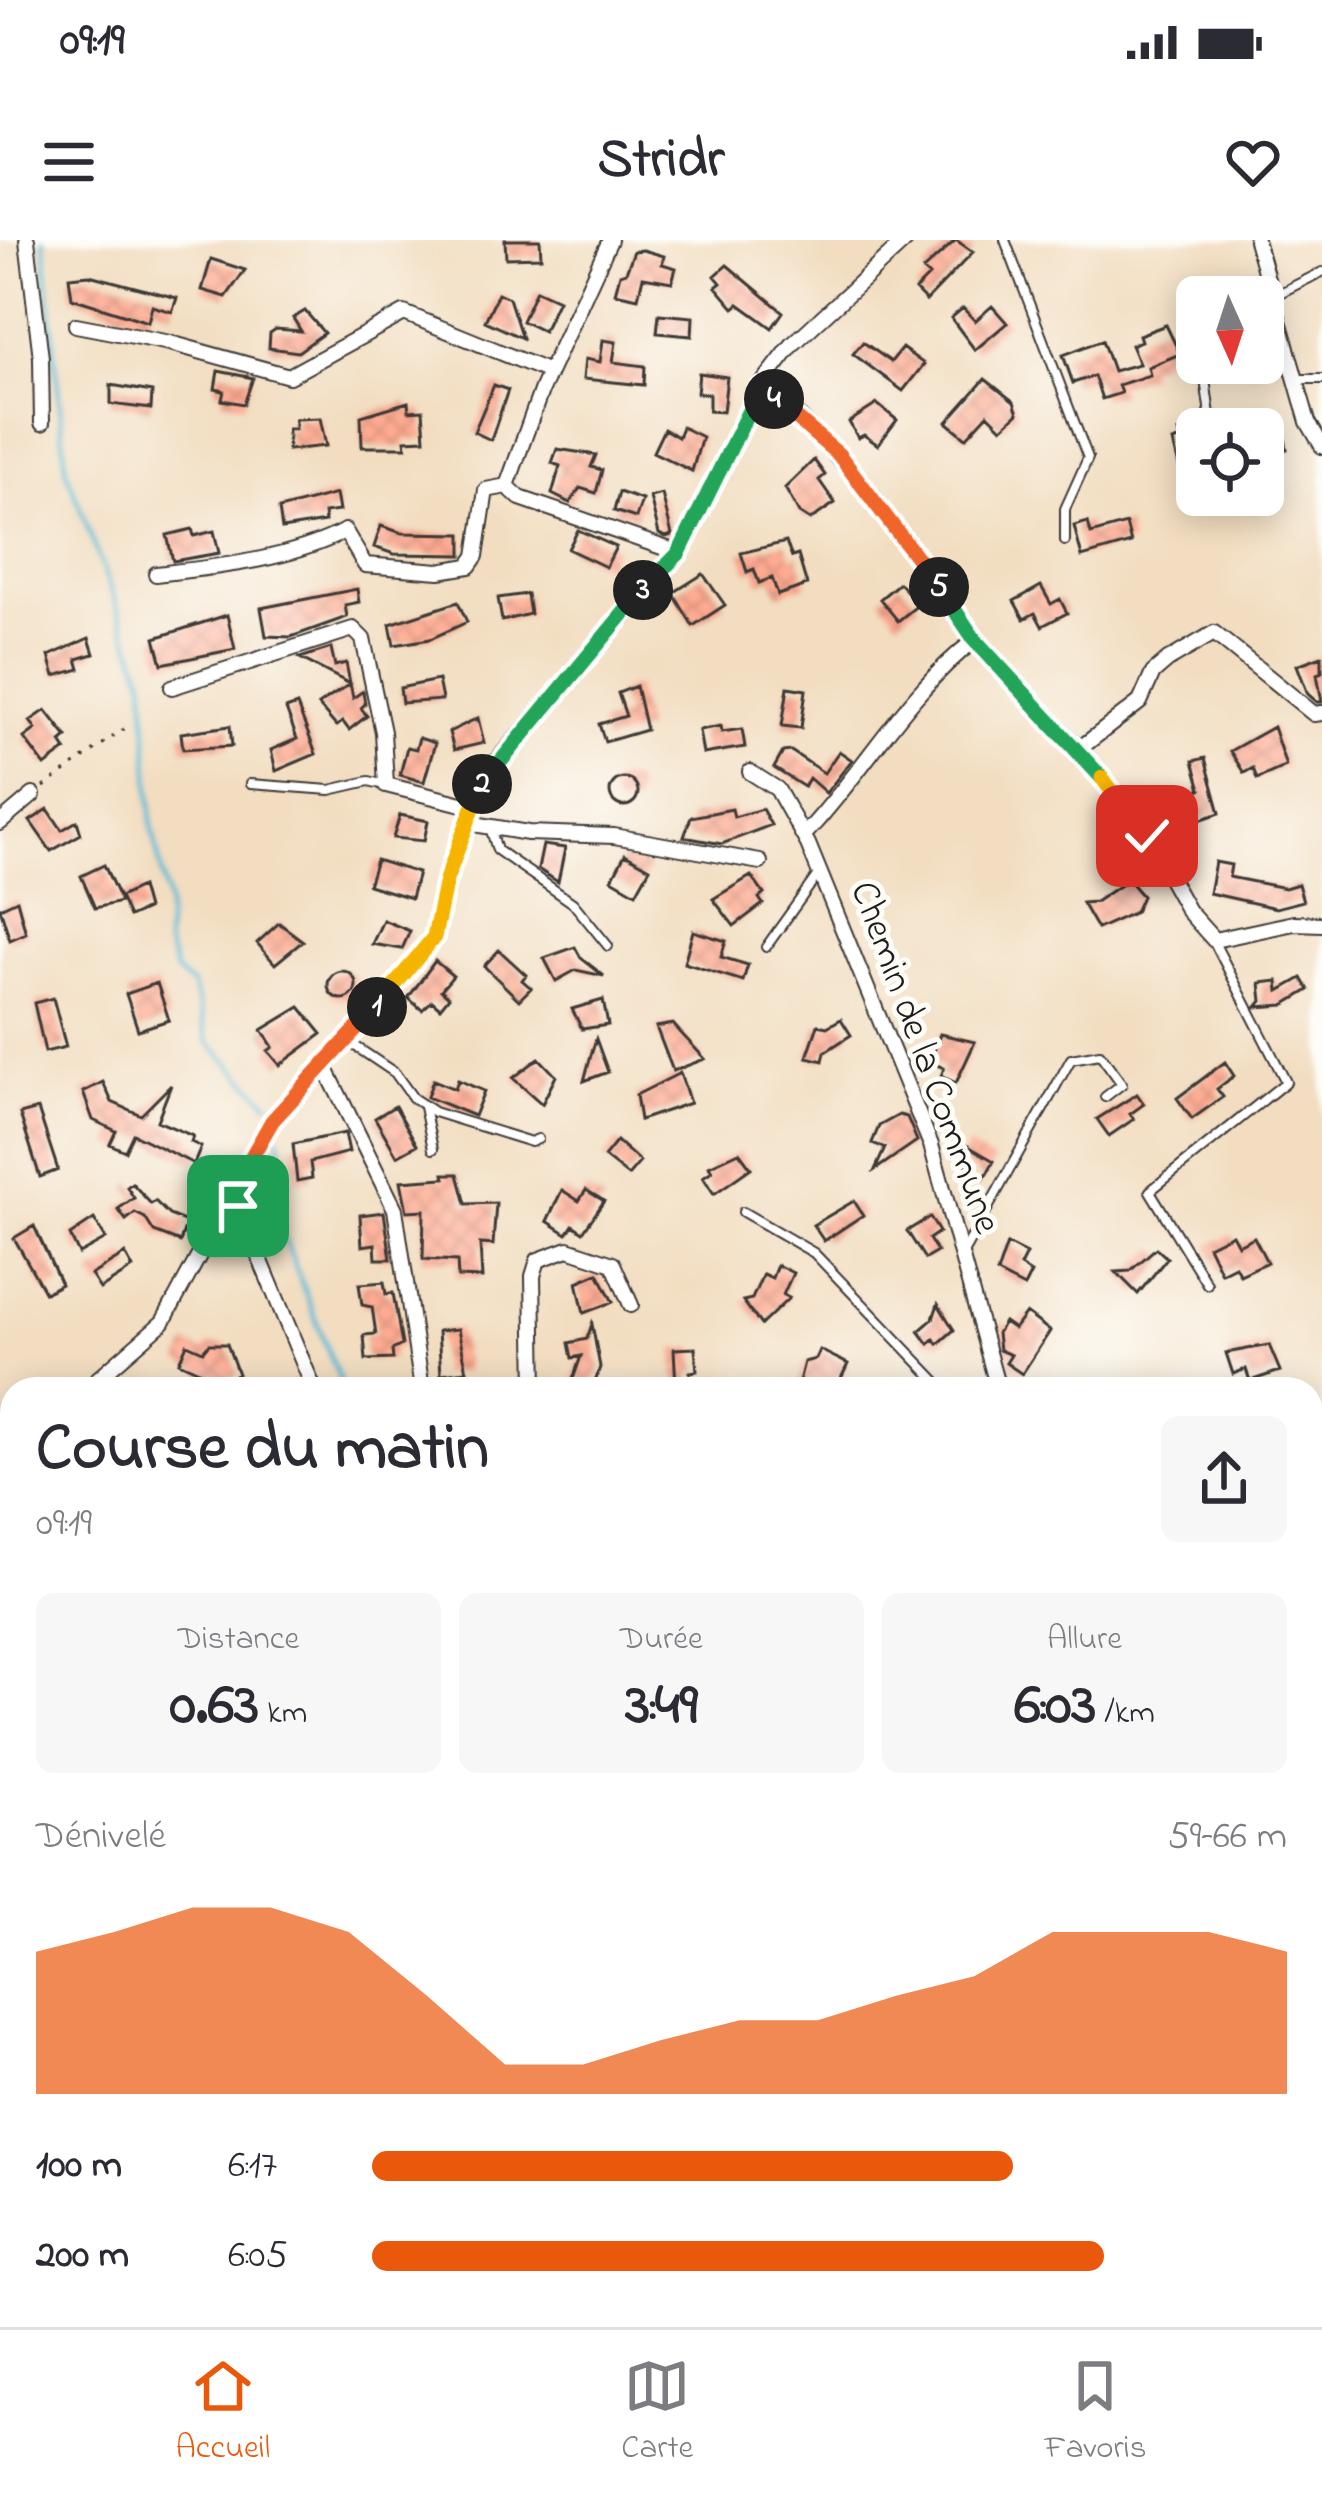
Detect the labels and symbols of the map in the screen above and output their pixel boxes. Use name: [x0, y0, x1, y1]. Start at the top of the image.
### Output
north arrow: [1176, 276, 1284, 384]
pin: 4: [744, 369, 804, 429]
pin: 5: [909, 557, 969, 617]
pin: 3: [613, 560, 673, 620]
pin: 2: [452, 754, 512, 814]
pin: [1096, 785, 1198, 887]
street label: Chemin de la Commune: [834, 874, 1014, 1243]
pin: 1: [347, 977, 407, 1037]
pin: [187, 1155, 289, 1257]

